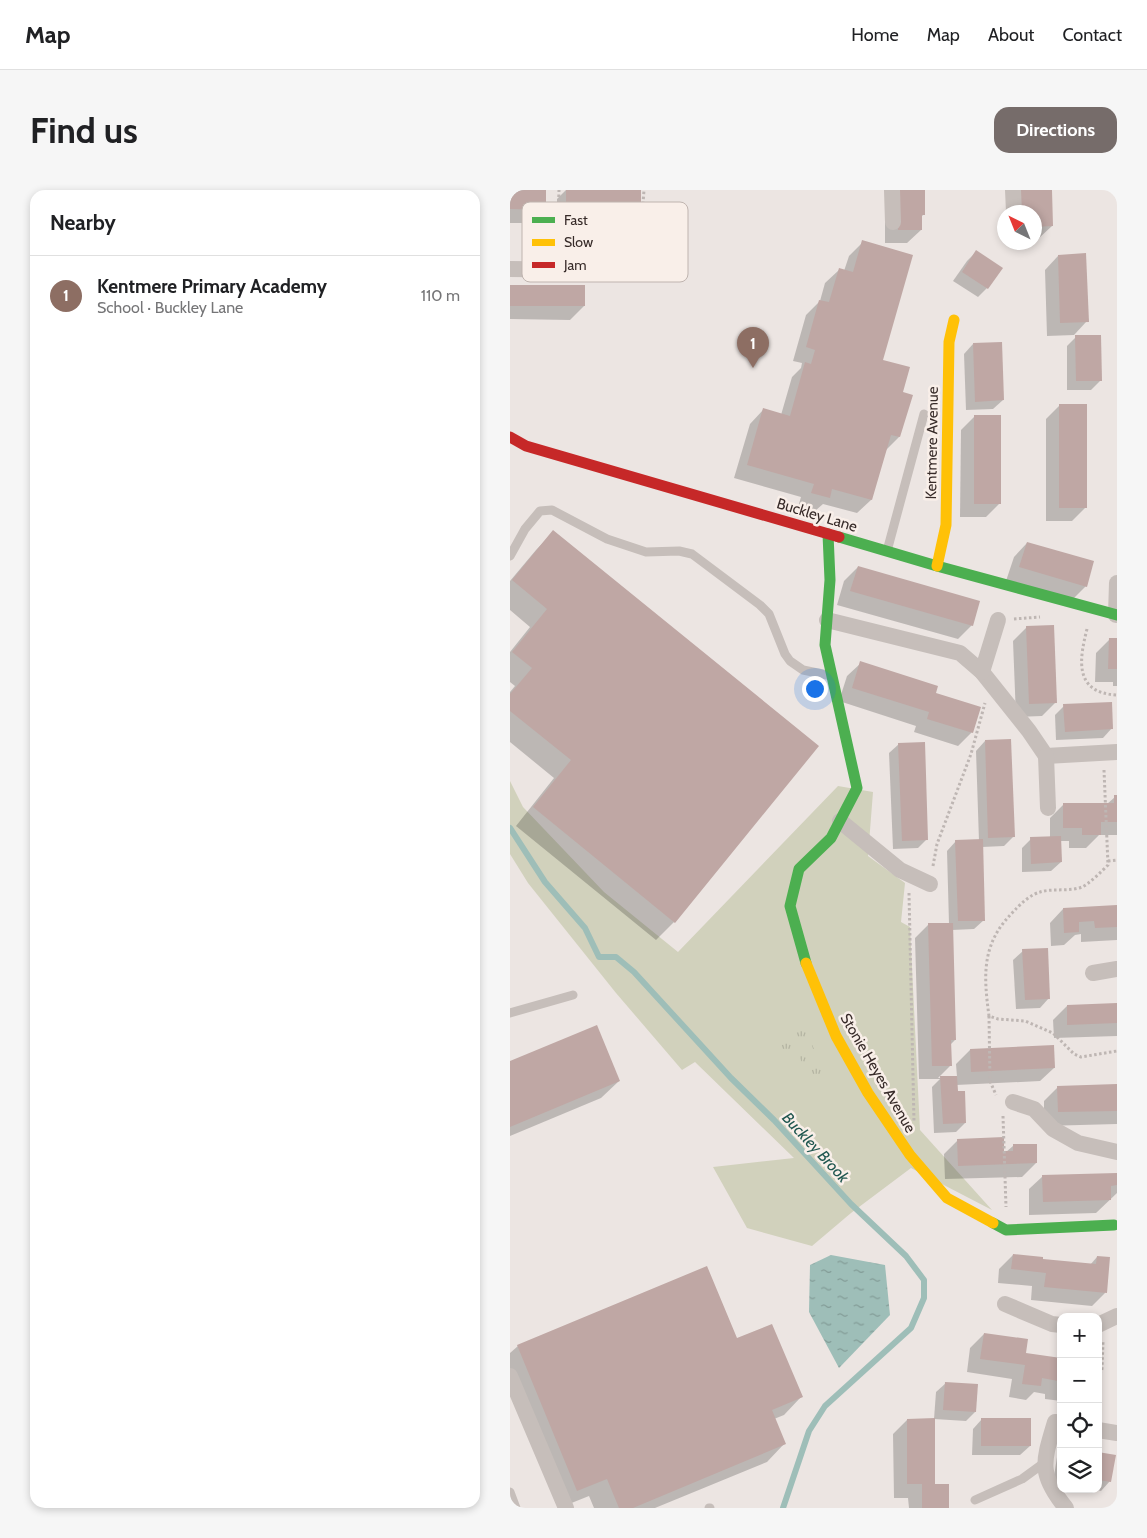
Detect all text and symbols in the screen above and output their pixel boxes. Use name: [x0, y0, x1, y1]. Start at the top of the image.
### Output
text: Map: [25, 20, 71, 49]
text: Home: [851, 24, 899, 46]
text: Map: [927, 24, 960, 46]
text: About: [988, 24, 1034, 46]
text: Contact: [1062, 24, 1122, 46]
button: Directions: [994, 107, 1117, 153]
text: Find us: [30, 109, 138, 152]
legend: [522, 202, 688, 282]
north arrow: [997, 205, 1042, 250]
text: Nearby: [50, 210, 116, 235]
text: Fast: [564, 211, 588, 229]
text: Slow: [564, 233, 593, 251]
text: Jam: [563, 256, 586, 274]
text: Kentmere Primary Academy: [97, 275, 327, 298]
text: 1: [63, 286, 69, 305]
text: 110 m: [421, 286, 460, 305]
text: School · Buckley Lane: [97, 298, 243, 317]
pin: 1: [737, 327, 769, 368]
street label: Kentmere Avenue: [922, 386, 942, 500]
street label: Buckley Lane: [775, 494, 860, 536]
your location: [802, 676, 828, 702]
street label: Stonie Heyes Avenue: [837, 1010, 920, 1136]
water label: Buckley Brook: [778, 1108, 854, 1187]
map controls: [1057, 1313, 1102, 1493]
button: +: [1057, 1313, 1102, 1358]
button: −: [1057, 1358, 1102, 1403]
button: locate: [1057, 1403, 1102, 1448]
button: layers: [1057, 1448, 1102, 1493]

